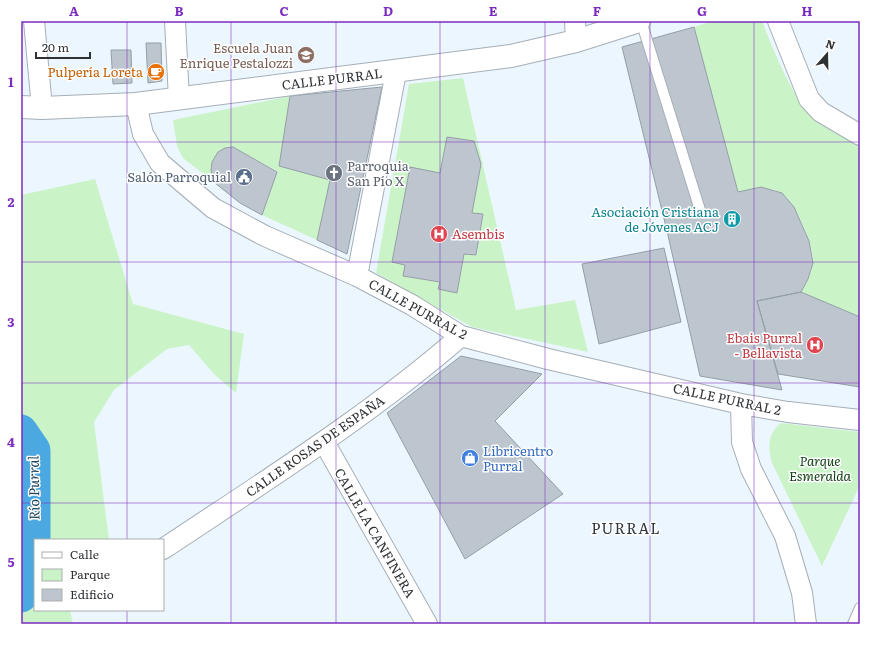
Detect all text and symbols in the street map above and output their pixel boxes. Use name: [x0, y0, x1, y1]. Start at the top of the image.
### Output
text: A: [69, 1, 79, 20]
text: B: [175, 1, 184, 20]
text: C: [279, 1, 289, 20]
text: D: [383, 1, 393, 20]
text: E: [489, 1, 498, 20]
text: F: [593, 1, 601, 20]
text: G: [697, 1, 707, 20]
text: H: [802, 1, 813, 20]
scale bar: [36, 34, 90, 60]
north arrow: [807, 34, 847, 74]
text: N: [824, 35, 838, 53]
text: 20 m: [42, 38, 69, 56]
place label: Escuela Juan Enrique Pestalozzi: [180, 38, 294, 72]
school or university icon: Escuela Juan Enrique Pestalozzi: [296, 45, 316, 65]
place label: Pulpería Loreta: [47, 62, 143, 81]
cafe icon: Pulpería Loreta: [146, 62, 166, 82]
street label: CALLE PURRAL: [281, 63, 383, 94]
text: 1: [8, 72, 14, 91]
place label: Parroquia San Pío X: [347, 156, 409, 190]
church icon: Parroquia San Pío X: [324, 163, 344, 183]
place label: Salón Parroquial: [127, 167, 232, 186]
public building icon: Salón Parroquial: [234, 167, 254, 187]
text: 2: [8, 192, 15, 211]
place label: Asociación Cristiana de Jóvenes ACJ: [591, 202, 719, 236]
building icon: Asociación Cristiana de Jóvenes ACJ: [722, 209, 742, 229]
hospital icon: Asembis: [429, 224, 449, 244]
place label: Asembis: [452, 224, 504, 243]
street label: CALLE PURRAL 2: [366, 274, 471, 344]
text: 3: [7, 312, 15, 331]
place label: Ebais Purral - Bellavista: [726, 328, 803, 362]
hospital icon: Ebais Purral - Bellavista: [805, 335, 825, 355]
street label: CALLE PURRAL 2: [671, 378, 783, 419]
street label: CALLE ROSAS DE ESPAÑA: [242, 390, 388, 501]
text: 4: [7, 432, 15, 451]
place label: Libricentro Purral: [483, 441, 554, 475]
shop icon: Libricentro Purral: [460, 448, 480, 468]
park label: Parque Esmeralda: [789, 451, 852, 485]
water label: Río Purral: [22, 456, 44, 520]
street label: CALLE LA CANFINERA: [330, 464, 421, 602]
district label: PURRAL: [591, 516, 661, 539]
legend: [34, 539, 164, 611]
text: Calle: [70, 545, 99, 563]
text: 5: [7, 552, 15, 571]
text: Parque: [70, 565, 110, 583]
text: Edificio: [70, 585, 114, 603]

